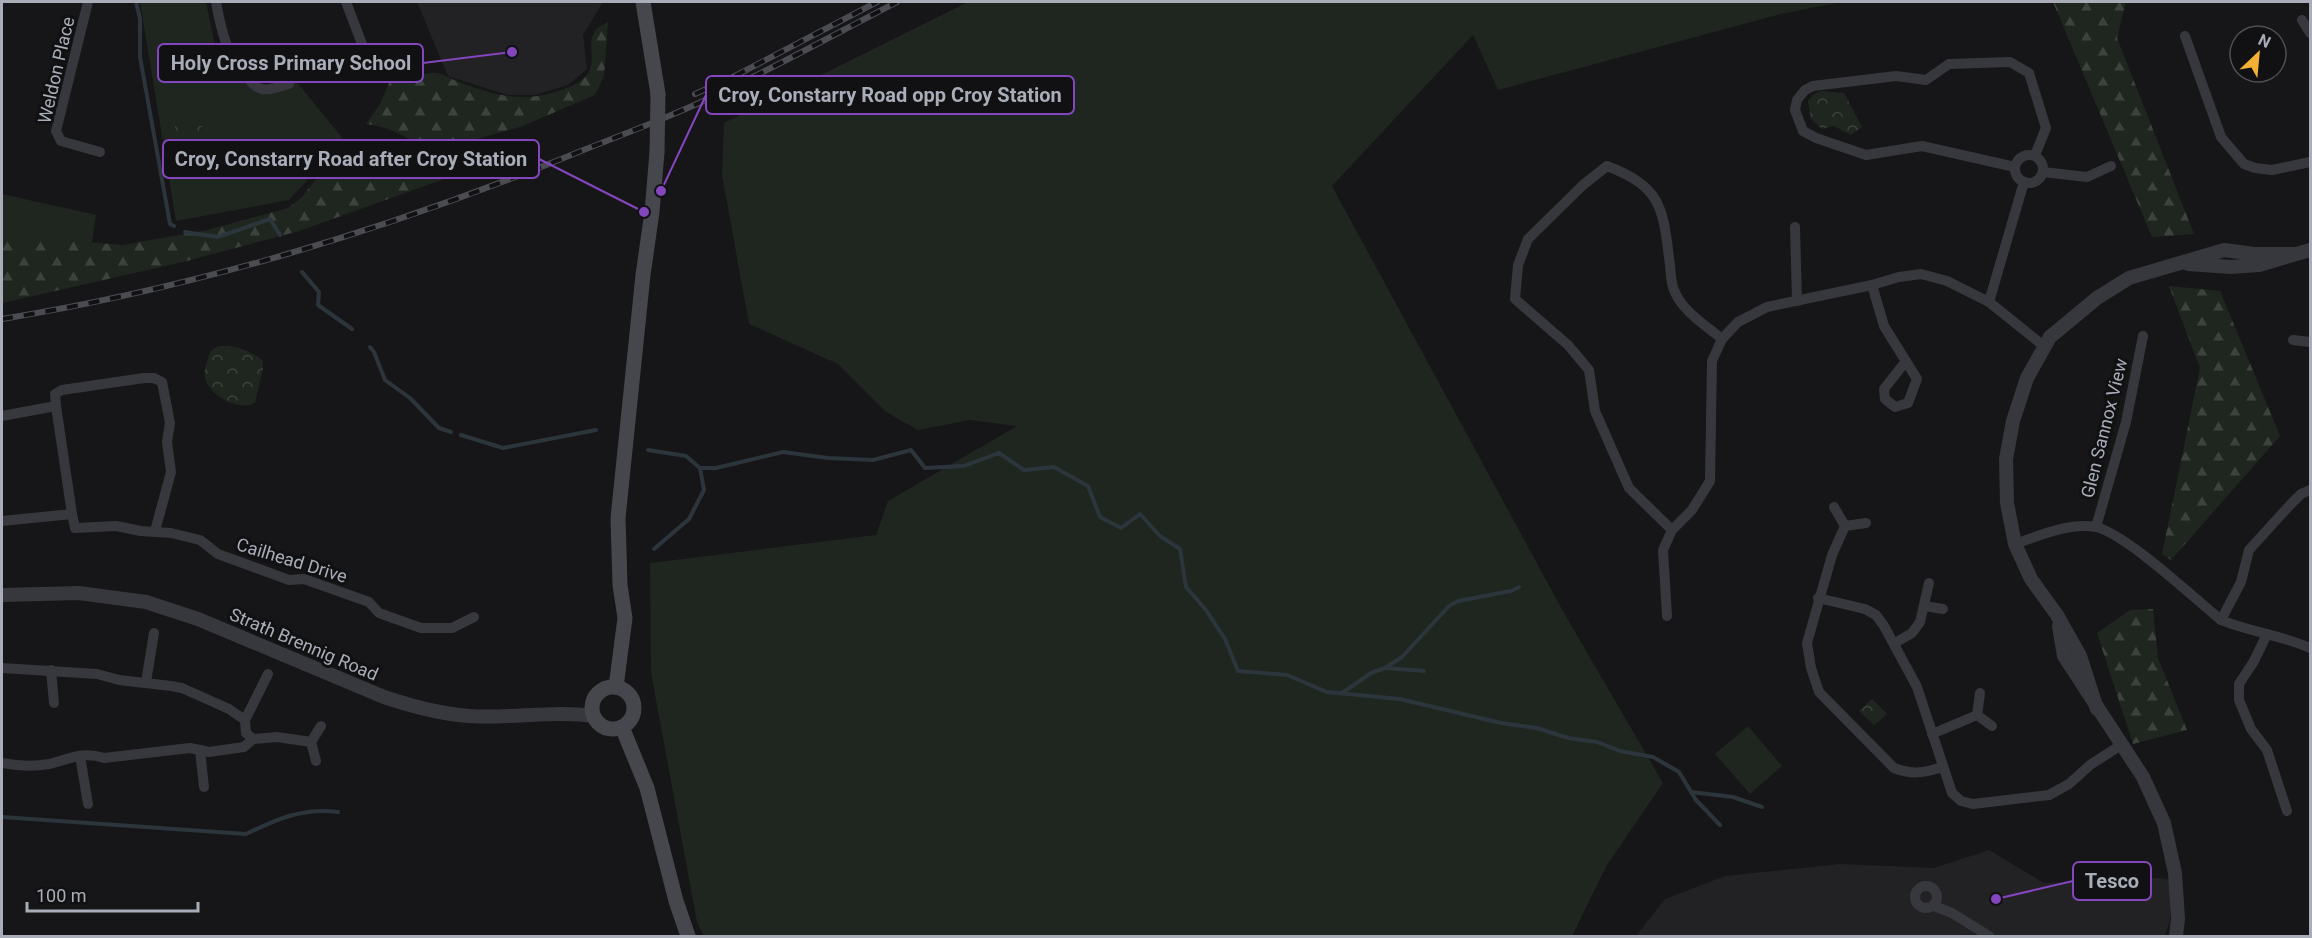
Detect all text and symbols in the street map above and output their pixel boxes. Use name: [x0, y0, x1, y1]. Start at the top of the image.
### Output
street label: Weldon Place: [34, 15, 78, 125]
north arrow: [2228, 24, 2288, 84]
text: N: [2255, 30, 2274, 52]
callout: Holy Cross Primary School: [158, 44, 423, 82]
text: Holy Cross Primary School: [171, 51, 411, 75]
callout: Croy, Constarry Road opp Croy Station: [706, 76, 1074, 114]
text: Croy, Constarry Road opp Croy Station: [718, 83, 1062, 107]
callout: Croy, Constarry Road after Croy Station: [163, 140, 539, 178]
text: Croy, Constarry Road after Croy Station: [175, 147, 527, 171]
street label: Glen Sannox View: [2076, 355, 2132, 500]
street label: Cailhead Drive: [234, 533, 350, 587]
street label: Strath Brennig Road: [227, 603, 381, 685]
callout: Tesco: [2073, 862, 2151, 900]
text: Tesco: [2085, 869, 2139, 893]
scale bar: [27, 875, 198, 913]
text: 100 m: [36, 885, 87, 906]

